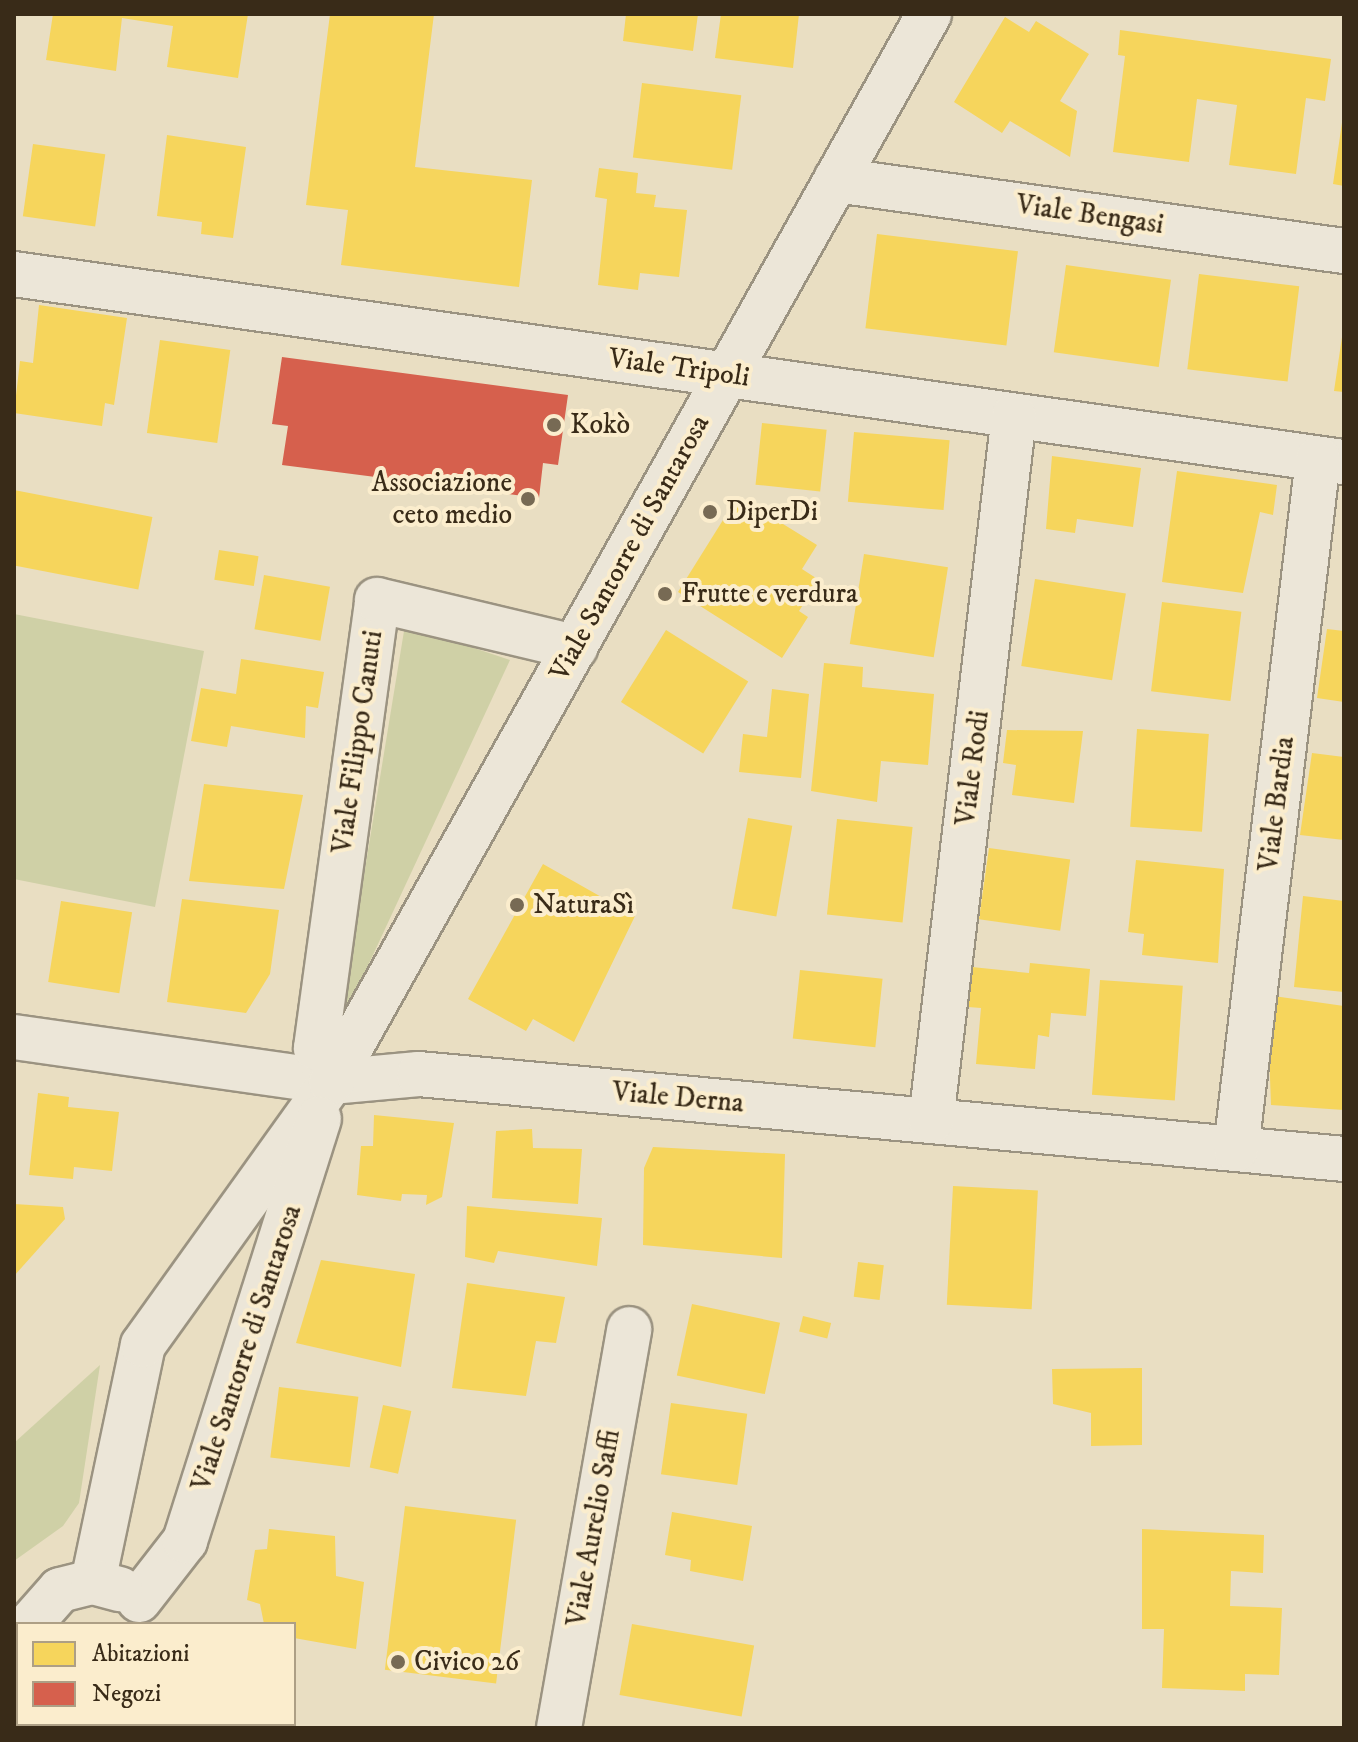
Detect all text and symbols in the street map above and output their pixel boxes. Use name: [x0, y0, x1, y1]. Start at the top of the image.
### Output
street label: Viale Bengasi: [1014, 188, 1166, 242]
street label: Viale Tripoli: [607, 342, 751, 394]
place label: Kokò: [570, 408, 630, 442]
street label: Viale Santorre di Santarosa: [543, 409, 717, 687]
marker: Kokò: [545, 416, 563, 434]
place label: Associazione ceto medio: [372, 466, 512, 532]
marker: Associazione ceto medio: [519, 490, 537, 508]
place label: DiperDi: [726, 495, 818, 529]
marker: DiperDi: [701, 503, 719, 521]
place label: Frutte e verdura: [681, 577, 858, 611]
marker: Frutte e verdura: [656, 585, 674, 603]
street label: Viale Filippo Canuti: [326, 628, 390, 856]
street label: Viale Rodi: [949, 708, 997, 828]
street label: Viale Bardia: [1252, 735, 1302, 873]
place label: NaturaSì: [533, 888, 634, 922]
marker: NaturaSì: [508, 896, 526, 914]
street label: Viale Derna: [611, 1076, 745, 1120]
street label: Viale Santorre di Santarosa: [185, 1201, 309, 1495]
street label: Viale Aurelio Saffi: [560, 1427, 628, 1629]
legend: [16, 1622, 296, 1726]
text: Abitazioni: [92, 1639, 190, 1669]
place label: Civico 26: [414, 1645, 519, 1679]
marker: Civico 26: [389, 1653, 407, 1671]
text: Negozi: [92, 1679, 161, 1709]

